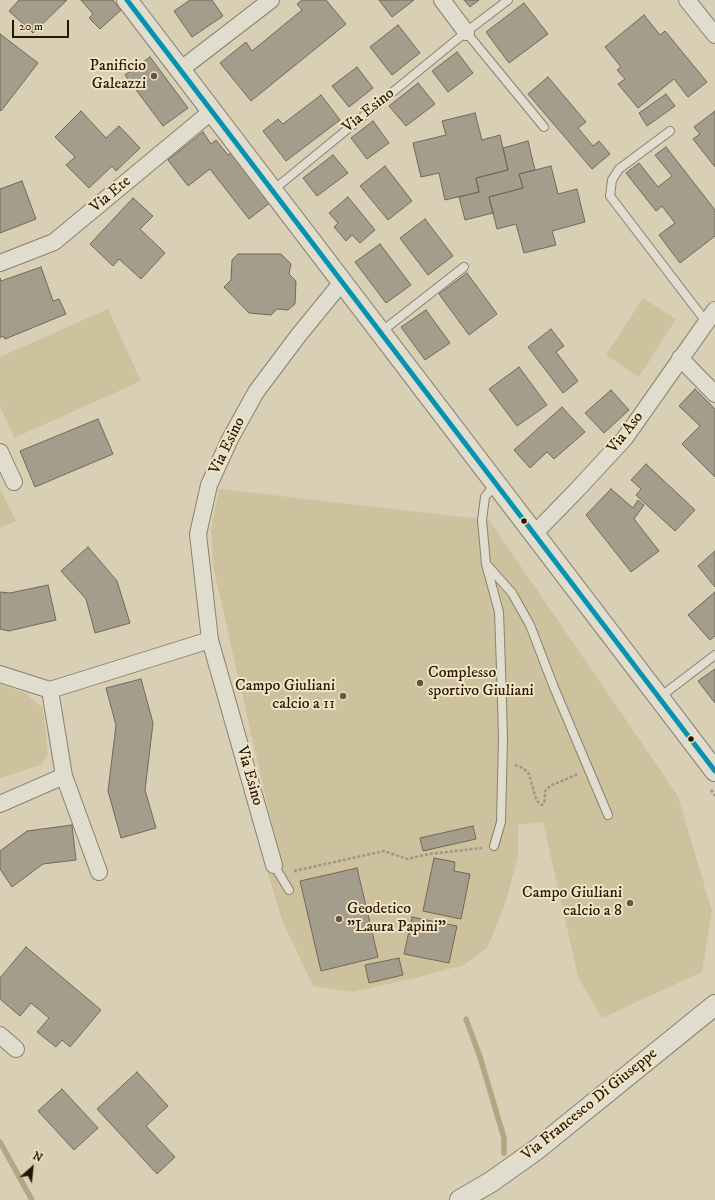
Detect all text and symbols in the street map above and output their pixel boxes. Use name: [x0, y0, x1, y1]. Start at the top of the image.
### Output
scale bar: [14, 12, 71, 38]
text: 20 m: [19, 19, 43, 34]
place label: Panificio Galeazzi: [90, 57, 146, 95]
marker: Panificio Galeazzi: [149, 71, 159, 81]
street label: Via Esino: [339, 84, 399, 138]
street label: Via Ete: [87, 172, 135, 218]
street label: Via Aso: [604, 408, 648, 458]
street label: Via Esino: [206, 414, 250, 478]
unlabelled marker: [519, 516, 529, 526]
place label: Complesso sportivo Giuliani: [428, 664, 534, 702]
place label: Campo Giuliani calcio a 11: [235, 677, 335, 715]
marker: Complesso sportivo Giuliani: [415, 678, 425, 688]
marker: Campo Giuliani calcio a 11: [338, 691, 348, 701]
unlabelled marker: [686, 734, 696, 744]
street label: Via Esino: [231, 744, 267, 808]
place label: Campo Giuliani calcio a 8: [522, 884, 622, 922]
marker: Campo Giuliani calcio a 8: [625, 898, 635, 908]
place label: Geodetico "Laura Papini": [347, 900, 446, 938]
marker: Geodetico "Laura Papini": [334, 914, 344, 924]
street label: Via Francesco Di Giuseppe: [518, 1045, 662, 1165]
north arrow: [12, 1148, 52, 1188]
text: N: [30, 1149, 45, 1166]

